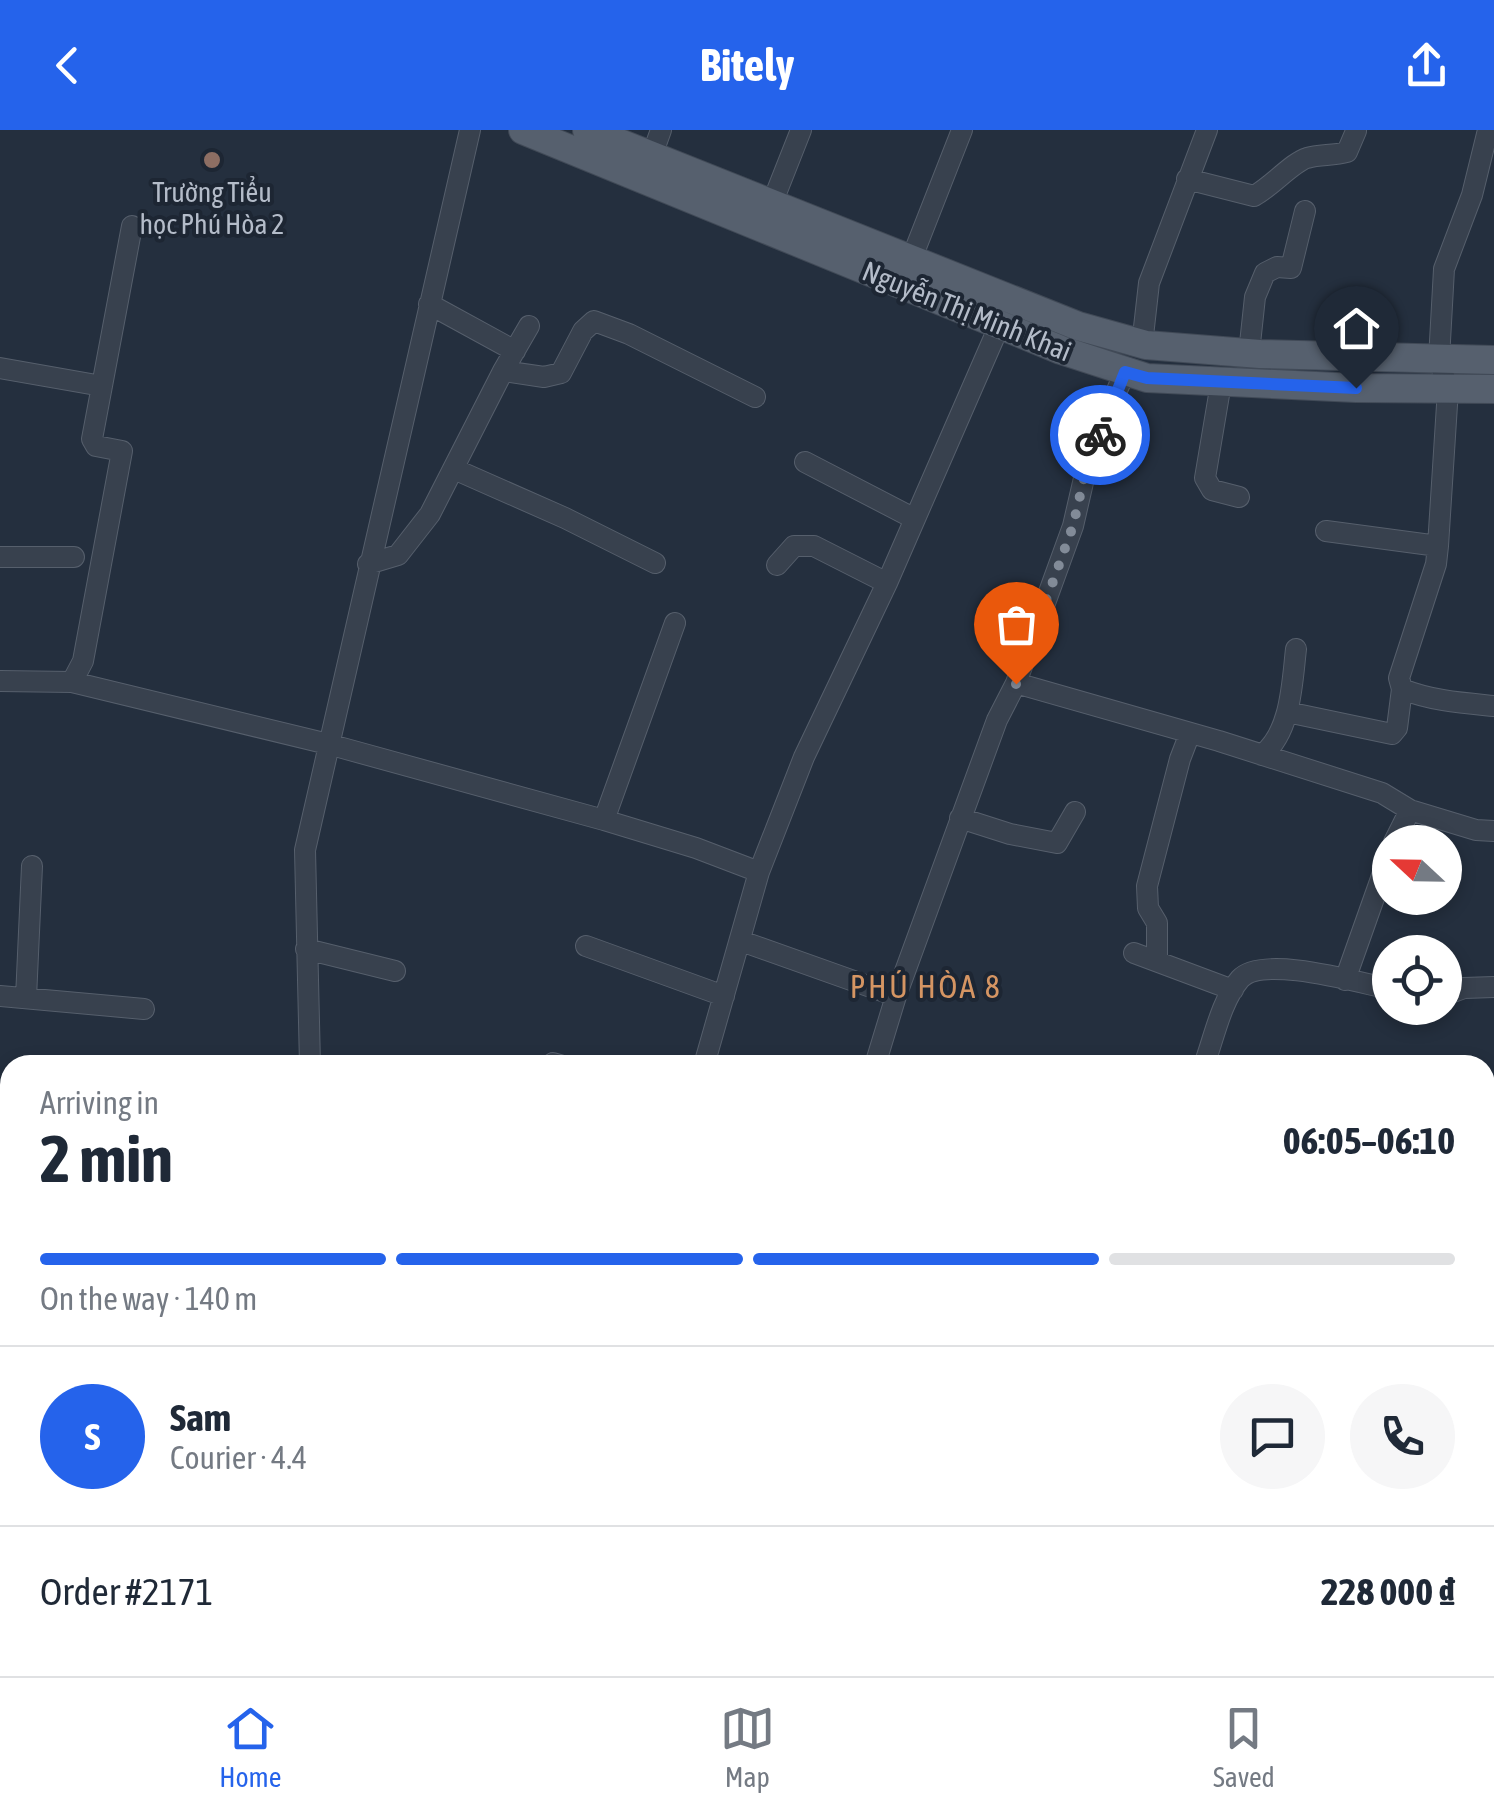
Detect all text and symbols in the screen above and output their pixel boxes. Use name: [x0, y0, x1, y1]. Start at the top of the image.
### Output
icon: back: [40, 38, 95, 93]
icon: share: [1399, 38, 1454, 93]
text: Bitely: [700, 39, 794, 91]
marker: Trường Tiểu học Phú Hòa 2: [201, 149, 223, 171]
place label: Trường Tiểu học Phú Hòa 2: [139, 175, 285, 240]
street label: Nguyễn Thị Minh Khai: [858, 255, 1076, 367]
pin: [1314, 286, 1399, 389]
icon: home: [1329, 301, 1384, 356]
courier: [1050, 385, 1150, 485]
icon: bike: [1073, 408, 1128, 463]
pin: [974, 582, 1059, 685]
icon: bag: [989, 597, 1044, 652]
north arrow: [1372, 825, 1462, 915]
map controls: [1372, 825, 1462, 1025]
button: locate: [1372, 935, 1462, 1025]
district label: PHÚ HÒA 8: [850, 968, 1002, 1005]
text: Arriving in: [40, 1084, 159, 1121]
text: 06:05–06:10: [1283, 1119, 1455, 1162]
text: 2 min: [40, 1121, 173, 1196]
text: On the way · 140 m: [40, 1280, 257, 1317]
button: chat: [1220, 1384, 1325, 1489]
button: phone: [1350, 1384, 1455, 1489]
text: Sam: [170, 1396, 231, 1439]
text: S: [85, 1415, 100, 1458]
text: Courier · 4.4: [170, 1439, 307, 1476]
text: Order #2171: [40, 1570, 213, 1613]
text: 228 000 ₫: [1321, 1570, 1455, 1613]
tab: Home: [219, 1701, 281, 1793]
tab: Map: [720, 1701, 775, 1793]
tab: Saved: [1213, 1701, 1275, 1793]

